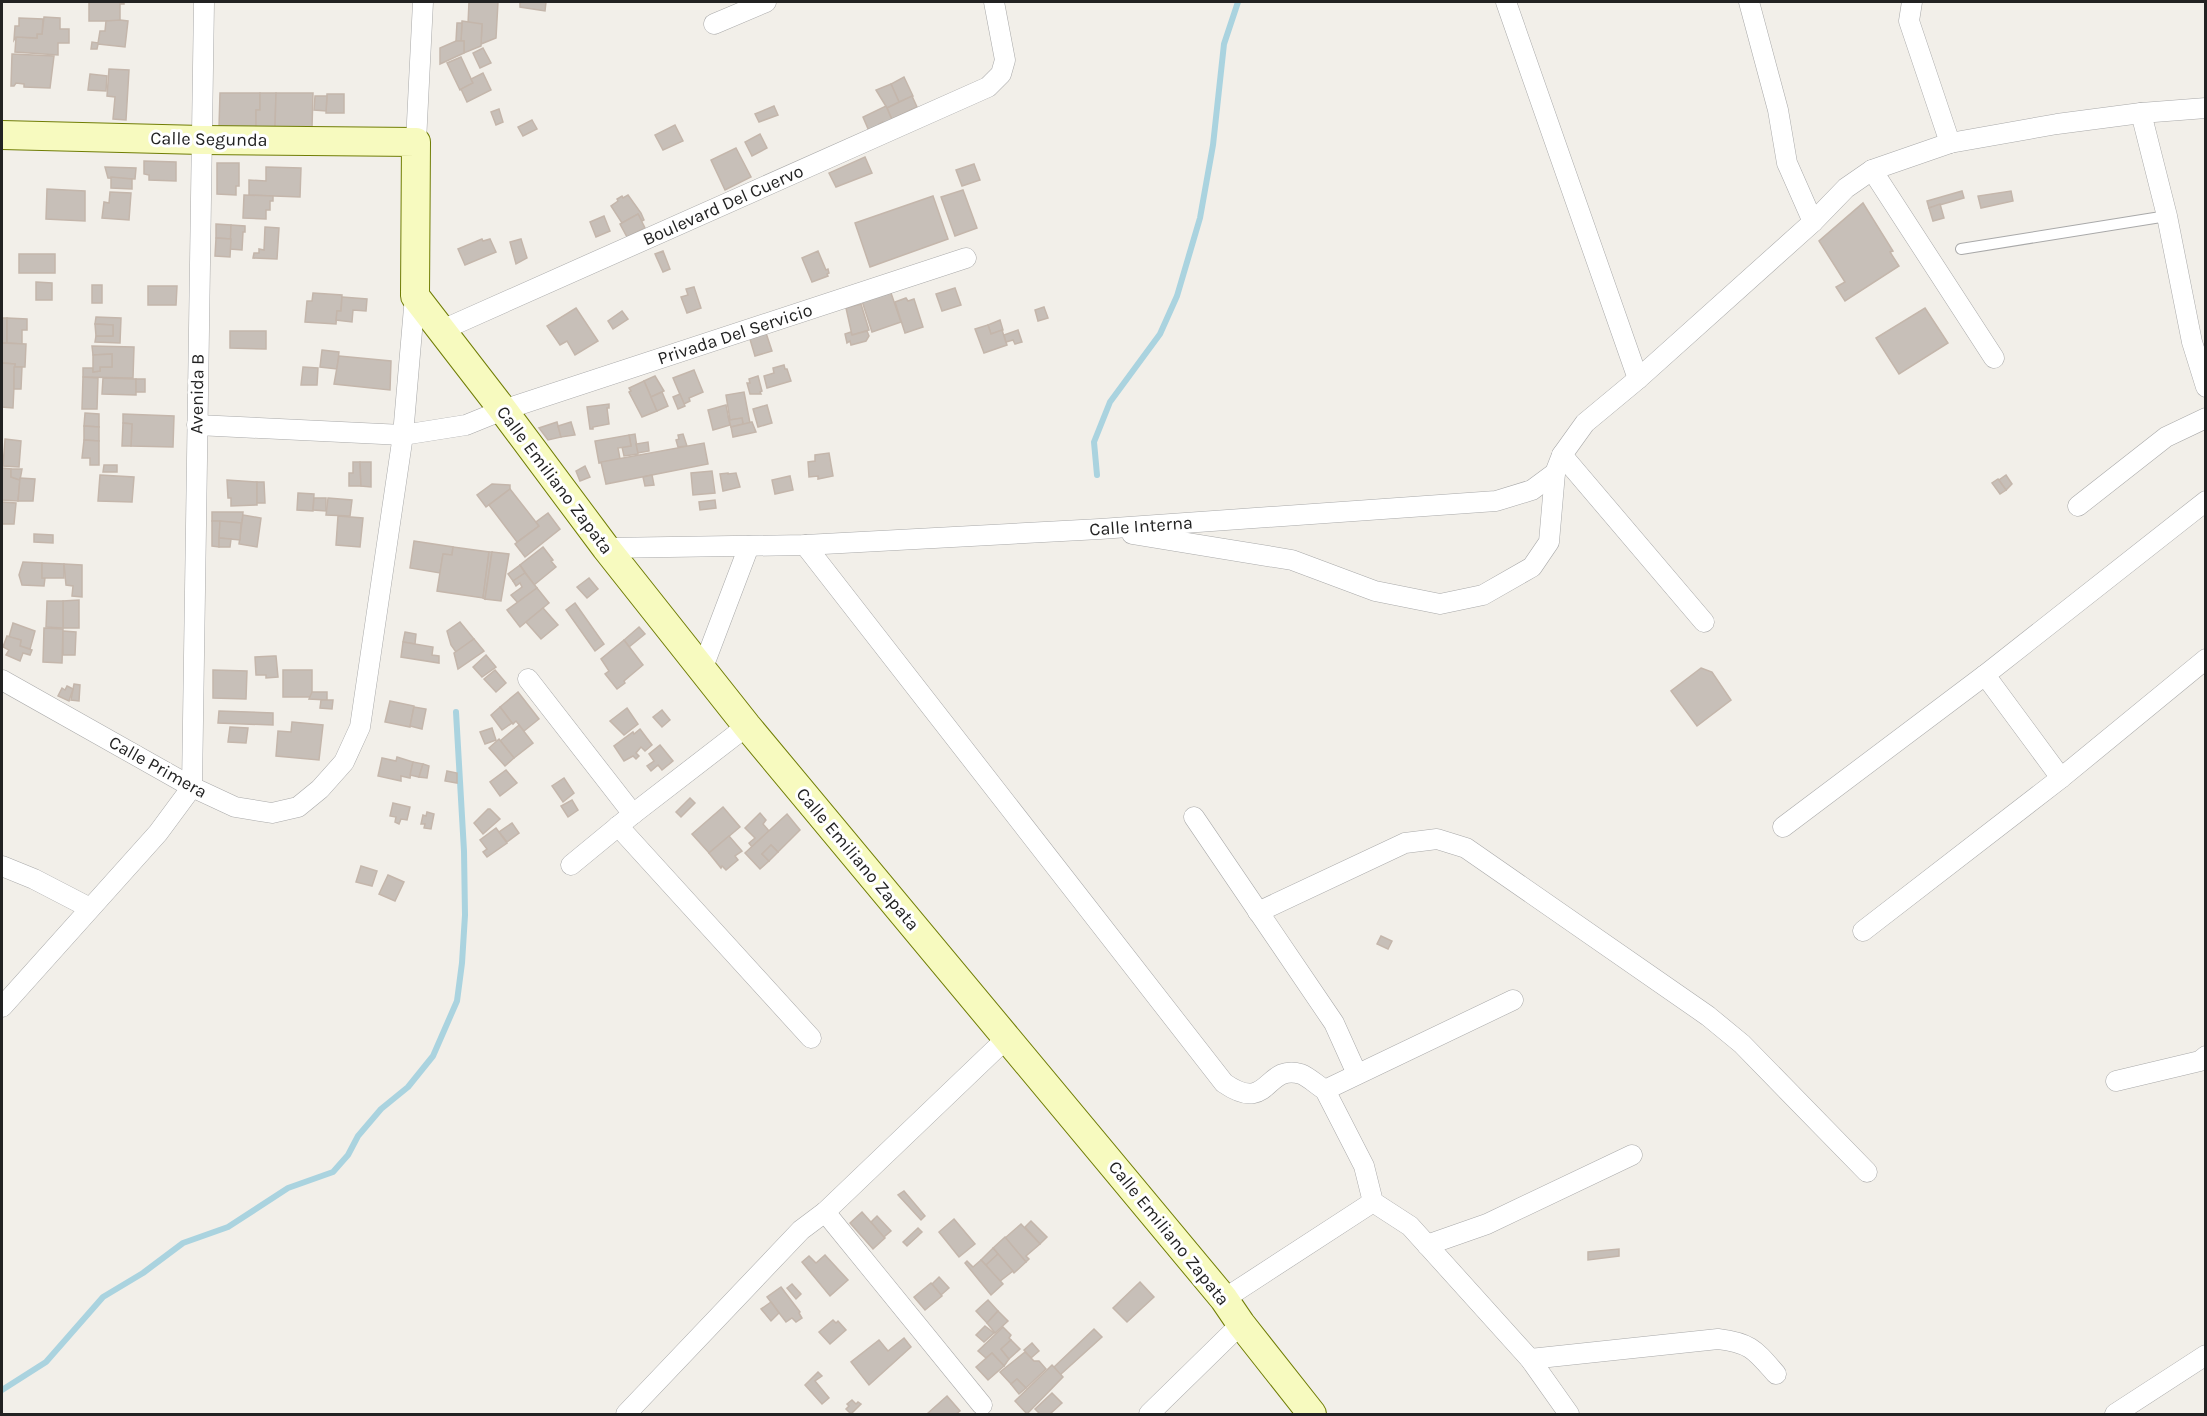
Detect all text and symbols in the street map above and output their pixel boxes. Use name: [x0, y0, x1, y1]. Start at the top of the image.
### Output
street label: Calle Segunda: [150, 127, 268, 151]
street label: Boulevard Del Cuervo: [639, 160, 807, 250]
street label: Privada Del Servicio: [655, 299, 815, 369]
street label: Avenida B: [185, 354, 209, 434]
street label: Calle Emiliano Zapata: [492, 402, 618, 558]
street label: Calle Interna: [1088, 511, 1194, 541]
street label: Calle Primera: [105, 731, 211, 803]
street label: Calle Emiliano Zapata: [792, 783, 924, 935]
street label: Calle Emiliano Zapata: [1104, 1156, 1234, 1310]

